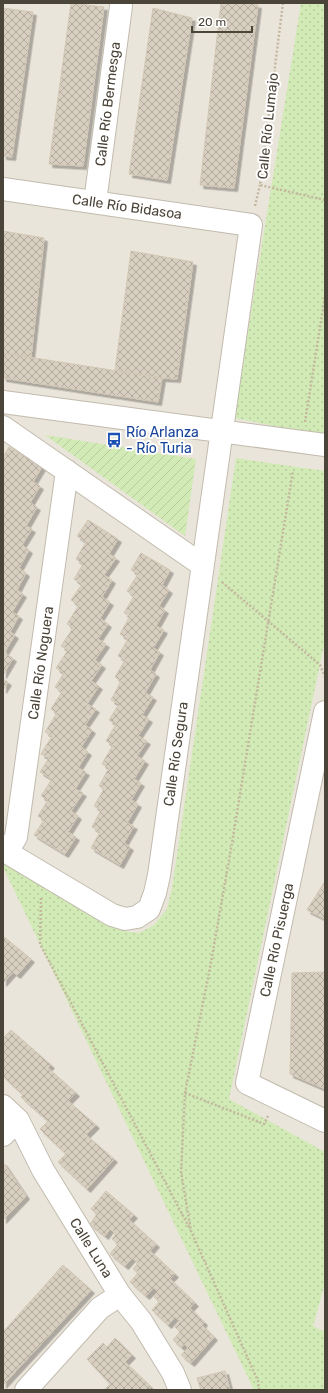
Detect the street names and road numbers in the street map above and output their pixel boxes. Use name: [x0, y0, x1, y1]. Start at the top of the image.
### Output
street label: Calle Río Bermesga: [92, 41, 124, 167]
street label: Calle Río Lumajo: [254, 72, 282, 180]
street label: Calle Río Bidasoa: [71, 191, 183, 223]
street label: Calle Río Noguera: [25, 605, 57, 721]
street label: Calle Río Segura: [160, 701, 192, 807]
street label: Calle Río Pisuerga: [257, 881, 297, 999]
street label: Calle Luna: [66, 1215, 116, 1281]

